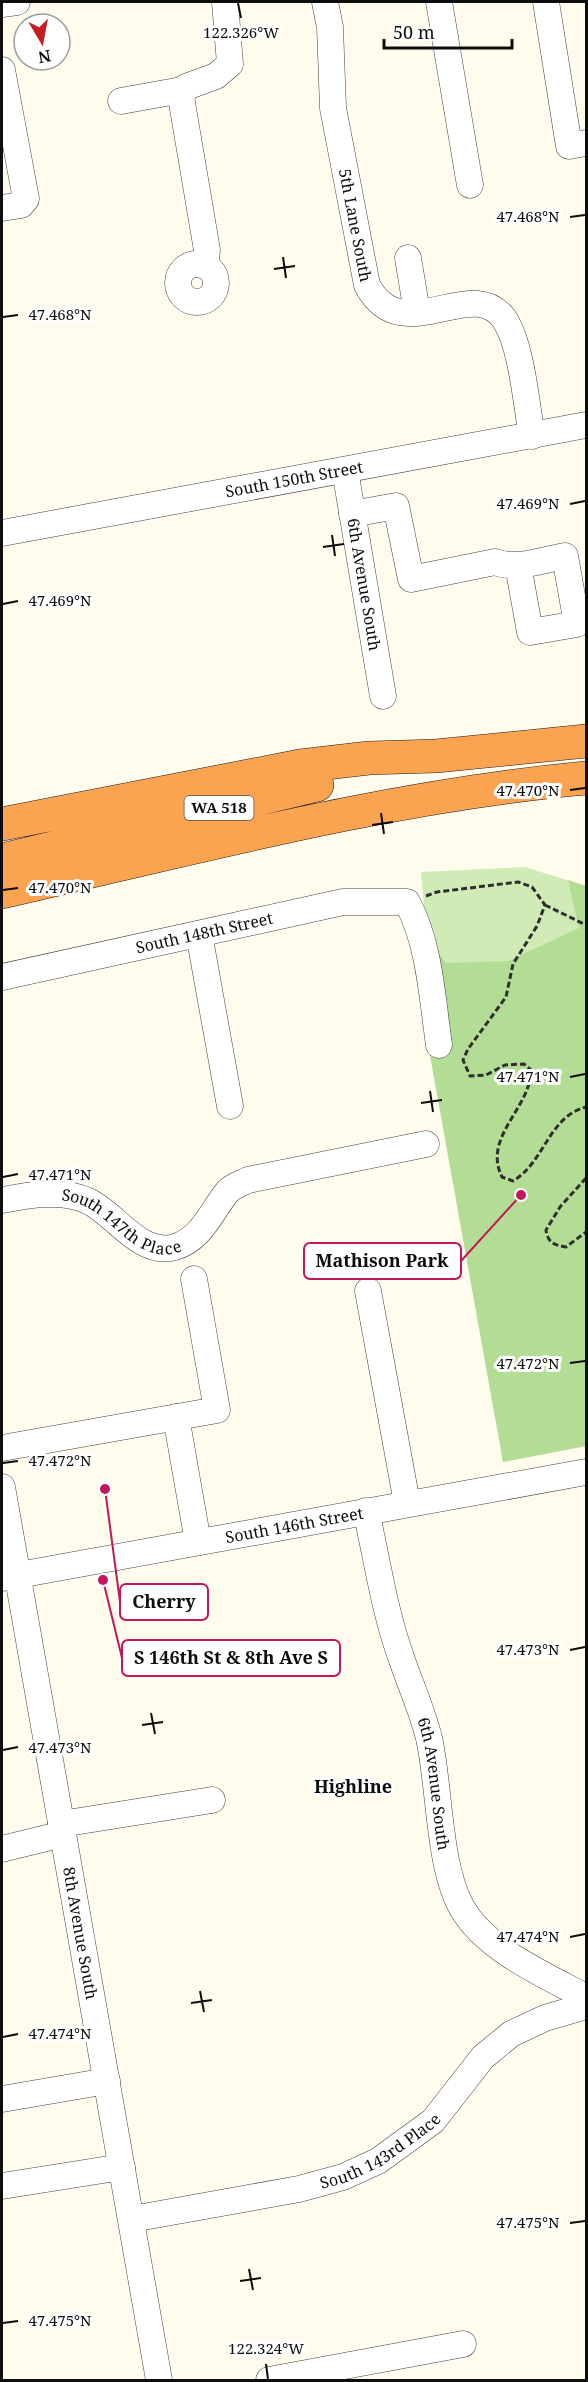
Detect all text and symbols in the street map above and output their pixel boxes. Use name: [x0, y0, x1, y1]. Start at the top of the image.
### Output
north arrow: [12, 12, 72, 72]
scale bar: [384, 12, 512, 50]
text: 50 m: [393, 20, 435, 44]
text: 122.326°W: [203, 22, 279, 42]
text: N: [36, 45, 53, 69]
street label: 5th Lane South: [334, 167, 377, 284]
text: 47.468°N: [496, 206, 560, 226]
text: 47.468°N: [28, 304, 92, 324]
street label: South 150th Street: [223, 455, 365, 503]
text: 47.469°N: [496, 493, 560, 513]
street label: 6th Avenue South: [342, 516, 386, 652]
text: 47.469°N: [28, 590, 92, 610]
text: 47.470°N: [496, 780, 560, 800]
road number: WA 518: [184, 796, 254, 820]
text: 47.470°N: [28, 877, 92, 897]
street label: South 148th Street: [134, 907, 275, 958]
text: 47.471°N: [496, 1066, 560, 1086]
text: 47.471°N: [28, 1164, 92, 1184]
street label: South 147th Place: [61, 1183, 184, 1260]
callout: Mathison Park: [304, 1243, 461, 1279]
text: Mathison Park: [315, 1248, 449, 1272]
text: 47.472°N: [496, 1353, 560, 1373]
text: 47.472°N: [28, 1450, 92, 1470]
street label: South 146th Street: [224, 1502, 365, 1548]
callout: Cherry: [120, 1584, 208, 1620]
text: Cherry: [132, 1589, 196, 1613]
text: 47.473°N: [496, 1639, 560, 1659]
callout: S 146th St & 8th Ave S: [122, 1640, 340, 1676]
text: S 146th St & 8th Ave S: [134, 1645, 328, 1669]
street label: 6th Avenue South: [413, 1714, 455, 1852]
text: 47.473°N: [28, 1737, 92, 1757]
district label: Highline: [314, 1774, 392, 1798]
street label: 8th Avenue South: [58, 1865, 103, 2001]
text: 47.474°N: [496, 1926, 560, 1946]
text: 47.474°N: [28, 2023, 92, 2043]
street label: South 143rd Place: [317, 2109, 446, 2194]
text: 47.475°N: [496, 2212, 560, 2232]
text: 47.475°N: [28, 2310, 92, 2330]
text: 122.324°W: [228, 2338, 304, 2358]

